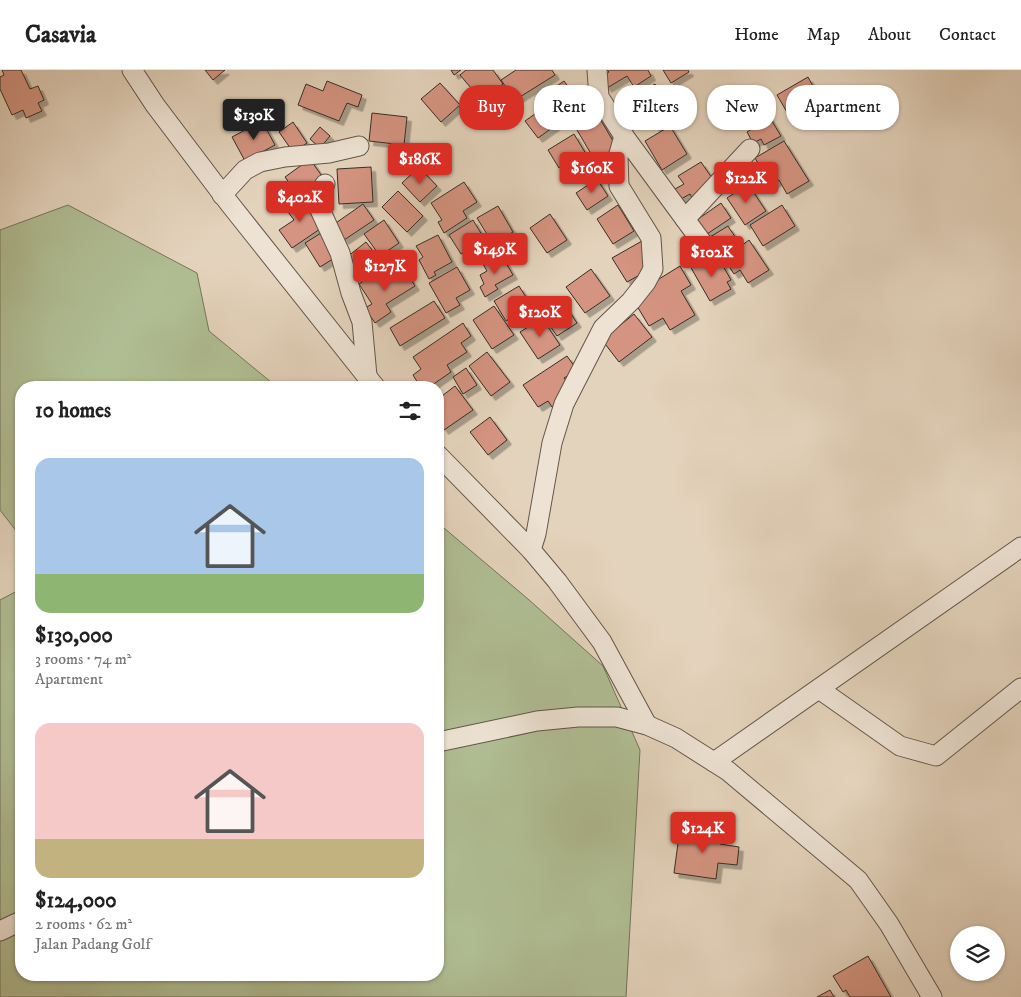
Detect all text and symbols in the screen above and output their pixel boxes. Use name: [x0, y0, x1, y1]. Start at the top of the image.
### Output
text: Casavia: [25, 20, 96, 50]
text: Home: [734, 24, 779, 46]
text: Map: [807, 24, 840, 46]
text: About: [868, 24, 911, 46]
text: Contact: [939, 24, 996, 46]
chip: Buy: [459, 85, 524, 130]
chip: Rent: [534, 85, 604, 130]
chip: Filters: [614, 85, 697, 130]
chip: New: [707, 85, 776, 130]
chip: Apartment: [786, 85, 899, 130]
pin: $130K: [219, 98, 289, 141]
text: $130K: [234, 105, 274, 125]
pin: $186K: [385, 142, 455, 185]
text: $186K: [399, 149, 441, 169]
pin: $160K: [557, 152, 627, 194]
text: $160K: [571, 158, 613, 178]
pin: $122K: [711, 162, 781, 204]
text: $122K: [725, 168, 767, 188]
pin: $402K: [265, 180, 335, 223]
text: $402K: [277, 187, 323, 207]
pin: $149K: [460, 232, 530, 275]
pin: $102K: [677, 236, 747, 278]
text: $149K: [473, 239, 517, 259]
text: $102K: [691, 242, 733, 262]
pin: $127K: [350, 250, 420, 292]
text: $127K: [364, 256, 406, 276]
pin: $120K: [505, 296, 575, 338]
text: $120K: [519, 302, 561, 322]
icon: filters: [396, 397, 424, 425]
text: 10 homes: [35, 398, 111, 424]
icon: home: [185, 491, 275, 581]
text: $130,000: [35, 623, 113, 649]
text: 3 rooms · 74 m²: [35, 649, 132, 669]
text: Apartment: [35, 669, 103, 689]
icon: home: [185, 756, 275, 846]
pin: $124K: [668, 812, 738, 854]
text: $124K: [682, 818, 724, 838]
text: $124,000: [35, 888, 117, 914]
text: 2 rooms · 62 m²: [35, 914, 132, 934]
map controls: [950, 926, 1005, 981]
button: layers: [950, 926, 1005, 981]
text: Jalan Padang Golf: [35, 934, 151, 954]

